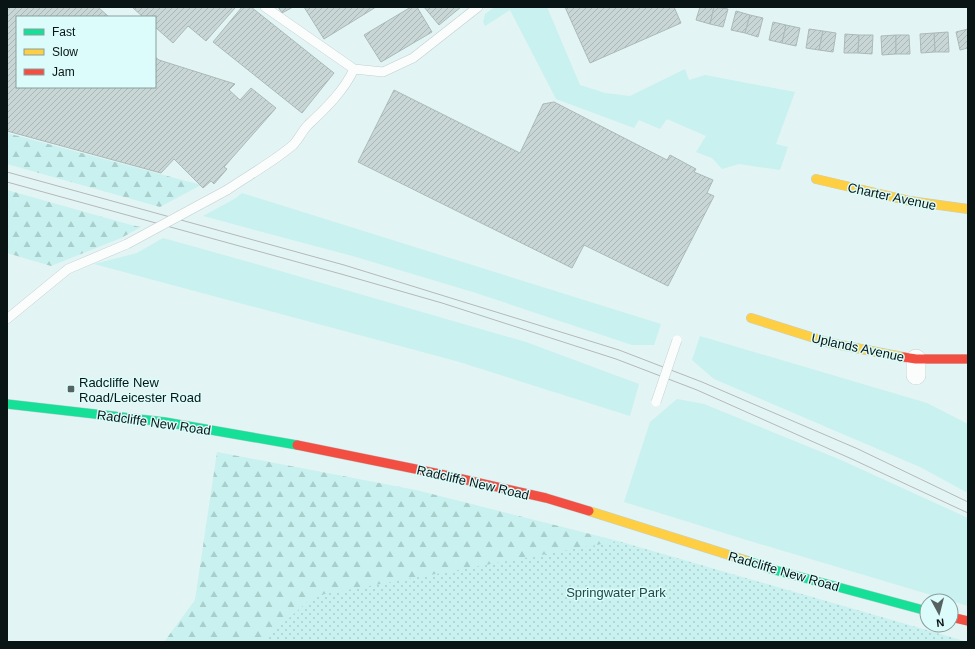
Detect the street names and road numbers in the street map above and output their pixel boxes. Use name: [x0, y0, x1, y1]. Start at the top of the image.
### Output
street label: Charter Avenue: [846, 180, 938, 213]
street label: Uplands Avenue: [810, 330, 906, 365]
street label: Radcliffe New Road: [96, 407, 212, 438]
street label: Radcliffe New Road: [415, 462, 530, 503]
street label: Radcliffe New Road: [727, 548, 841, 594]

